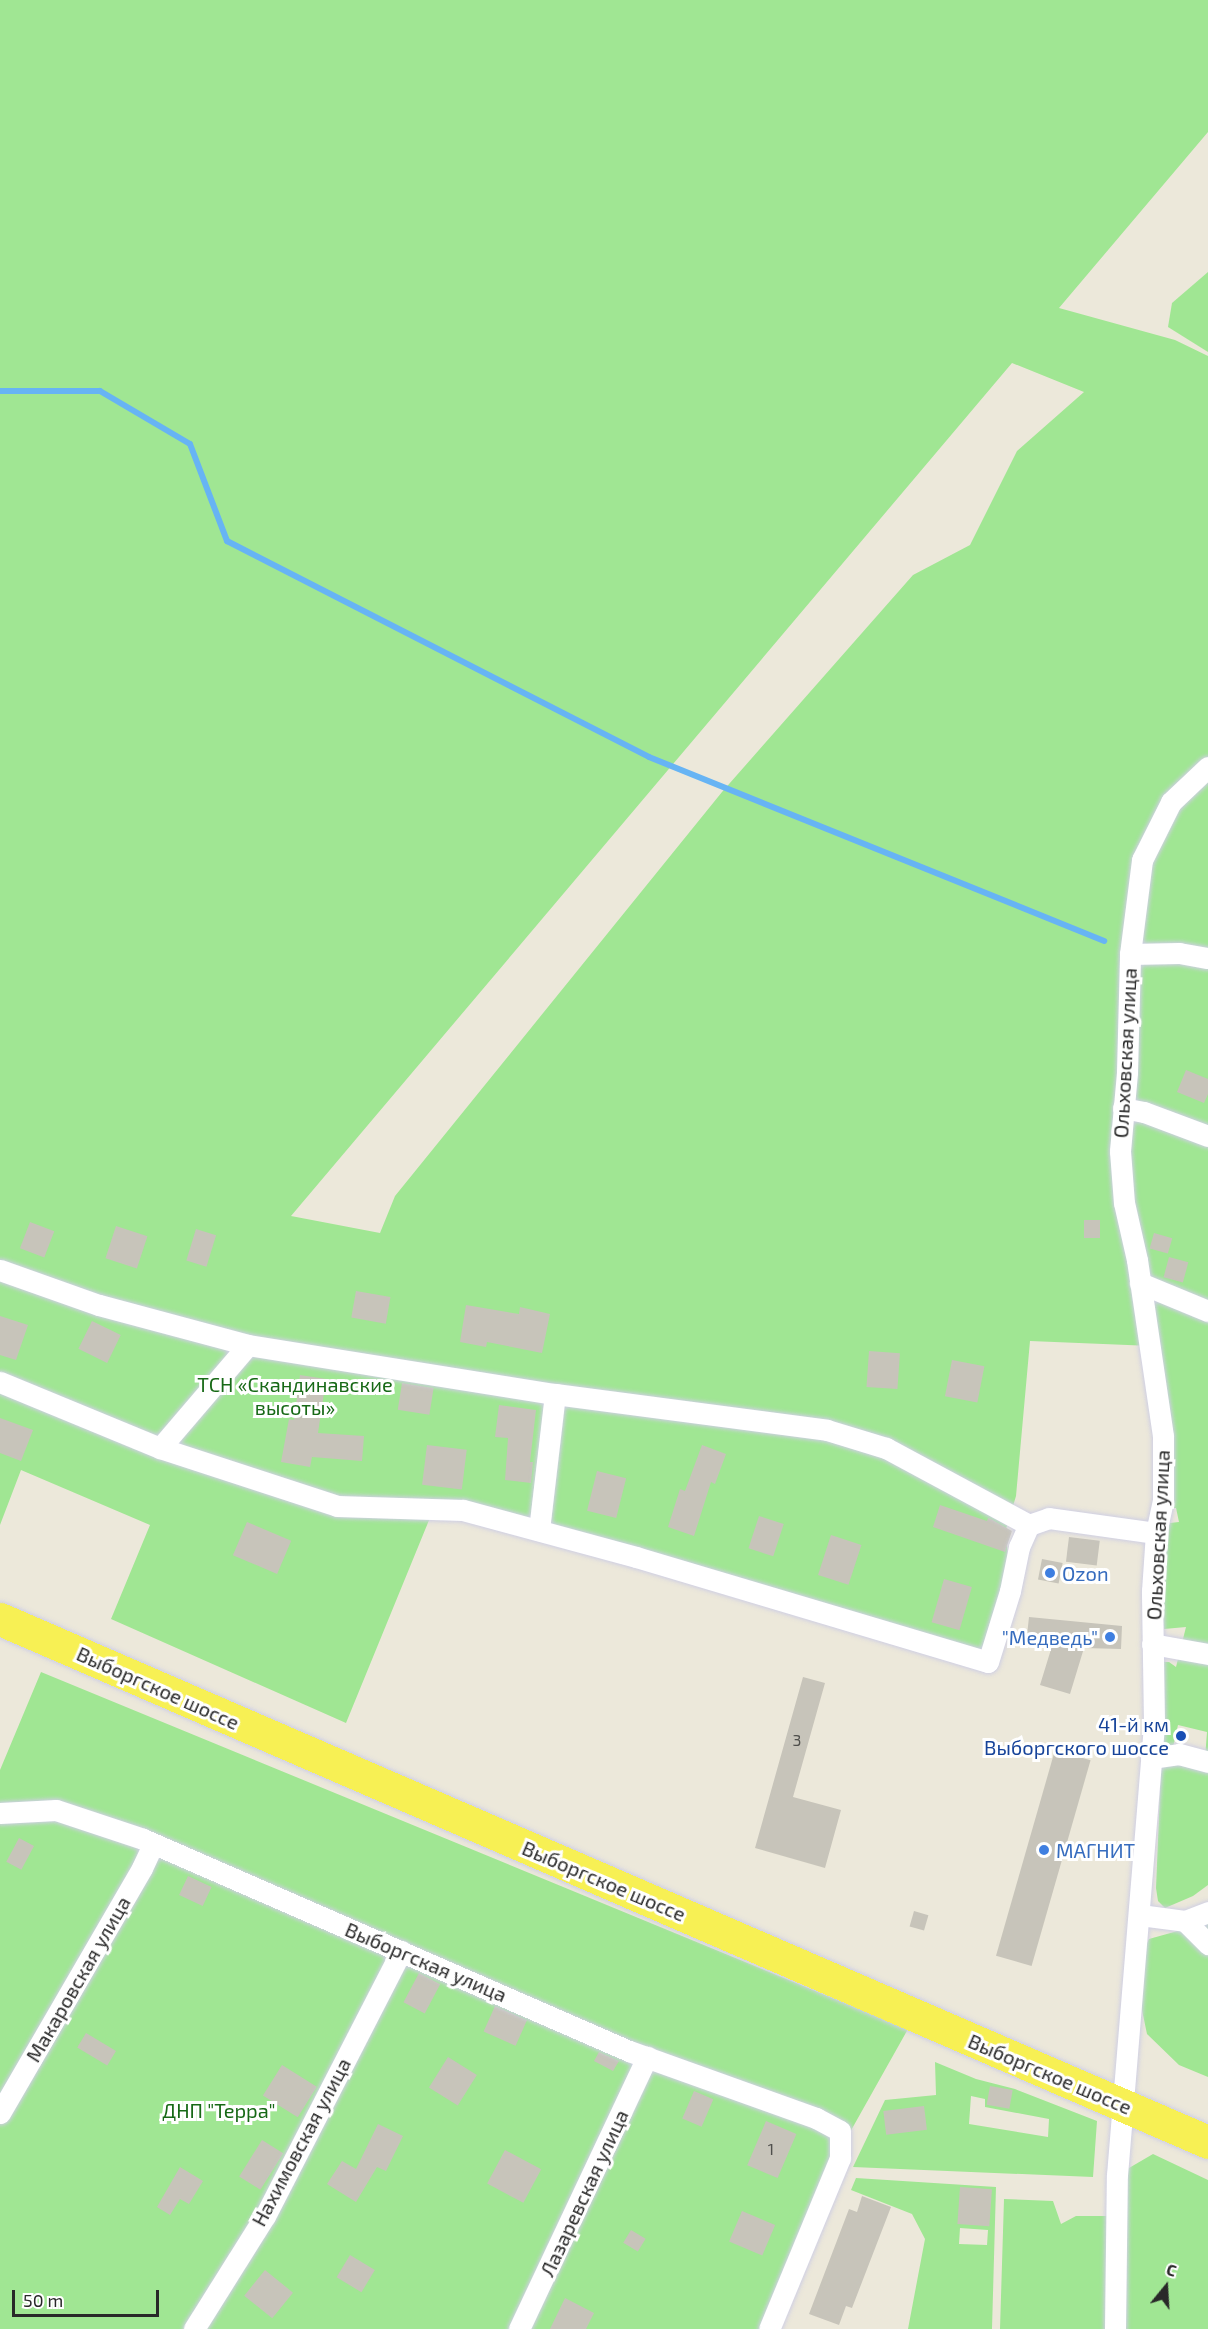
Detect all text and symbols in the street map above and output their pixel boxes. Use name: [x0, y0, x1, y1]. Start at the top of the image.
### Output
street label: Ольховская улица: [1109, 967, 1141, 1139]
park label: ТСН «Скандинавские высоты»: [197, 1372, 393, 1419]
street label: Ольховская улица: [1142, 1449, 1174, 1621]
place label: Ozon: [1062, 1561, 1109, 1585]
marker: Ozon: [1043, 1566, 1057, 1580]
place label: "Медведь": [1002, 1625, 1098, 1649]
marker: "Медведь": [1103, 1630, 1117, 1644]
street label: Выборгское шоссе: [73, 1641, 243, 1735]
place label: 41-й км Выборгского шоссе: [984, 1712, 1169, 1759]
marker: 41-й км Выборгского шоссе: [1174, 1729, 1188, 1743]
house number: 3: [793, 1730, 801, 1750]
street label: Выборгское шоссе: [519, 1836, 689, 1926]
place label: МАГНИТ: [1056, 1838, 1135, 1862]
marker: МАГНИТ: [1037, 1843, 1051, 1857]
street label: Макаровская улица: [21, 1892, 135, 2066]
street label: Выборгская улица: [342, 1917, 510, 2007]
street label: Выборгское шоссе: [965, 2029, 1135, 2119]
street label: Нахимовская улица: [247, 2054, 355, 2230]
park label: ДНП "Терра": [162, 2098, 276, 2122]
street label: Лазаревская улица: [535, 2106, 633, 2280]
house number: 1: [768, 2139, 774, 2159]
north arrow: [1136, 2257, 1196, 2317]
text: С: [1164, 2259, 1179, 2280]
scale bar: [15, 2278, 162, 2316]
text: 50 m: [23, 2289, 63, 2311]

